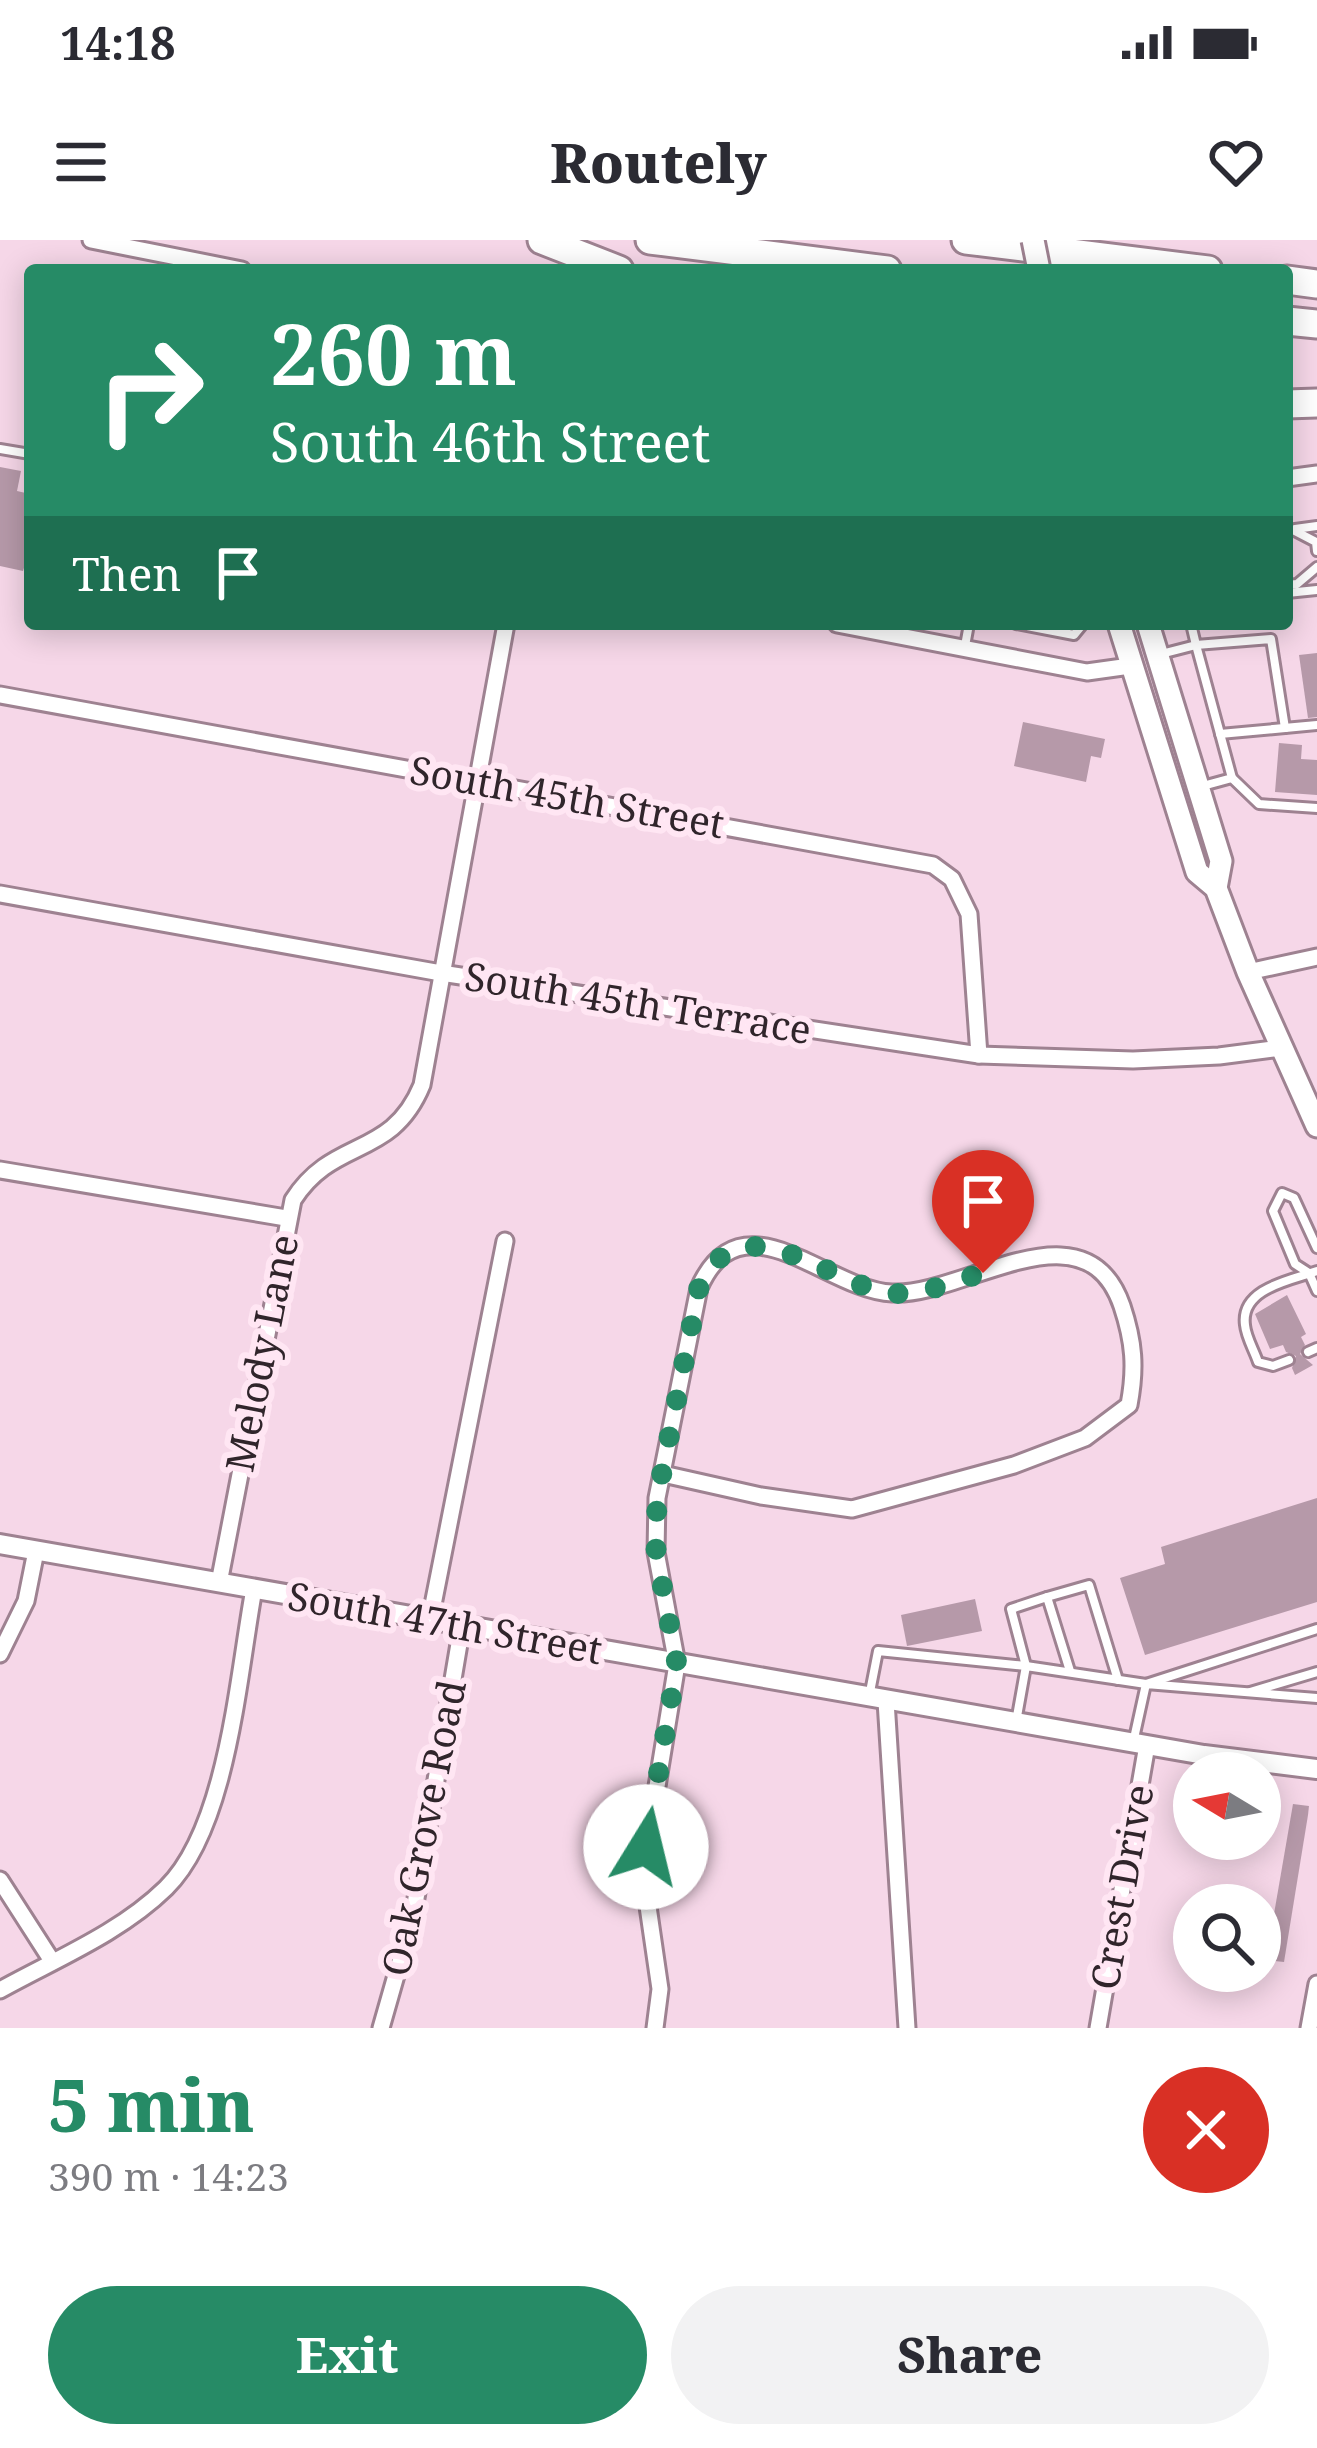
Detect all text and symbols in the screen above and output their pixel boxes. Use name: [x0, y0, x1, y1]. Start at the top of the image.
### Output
text: 14:18: [60, 12, 175, 73]
text: Routely: [550, 125, 767, 199]
icon: menu: [48, 129, 114, 195]
icon: heart: [1203, 129, 1269, 195]
text: 260 m: [270, 295, 517, 410]
icon: right: [72, 312, 228, 468]
text: South 46th Street: [270, 404, 710, 478]
icon: arrive: [205, 540, 271, 606]
text: Then: [72, 543, 181, 604]
street label: South 45th Street: [406, 742, 729, 849]
street label: South 45th Terrace: [461, 948, 815, 1055]
pin: [932, 1150, 1034, 1273]
icon: arrive: [950, 1168, 1016, 1234]
street label: Melody Lane: [212, 1230, 309, 1476]
street label: South 47th Street: [284, 1568, 607, 1675]
street label: Oak Grove Road: [368, 1675, 477, 1980]
north arrow: [1173, 1752, 1281, 1860]
map controls: [1173, 1752, 1281, 1992]
street label: Crest Drive: [1076, 1780, 1165, 1993]
position arrow: [583, 1784, 709, 1910]
button: search: [1173, 1884, 1281, 1992]
text: 5 min: [48, 2055, 255, 2153]
button: close: [1143, 2067, 1269, 2193]
text: 390 m · 14:23: [48, 2149, 289, 2202]
button: Exit: [48, 2286, 647, 2424]
button: Share: [671, 2286, 1269, 2424]

